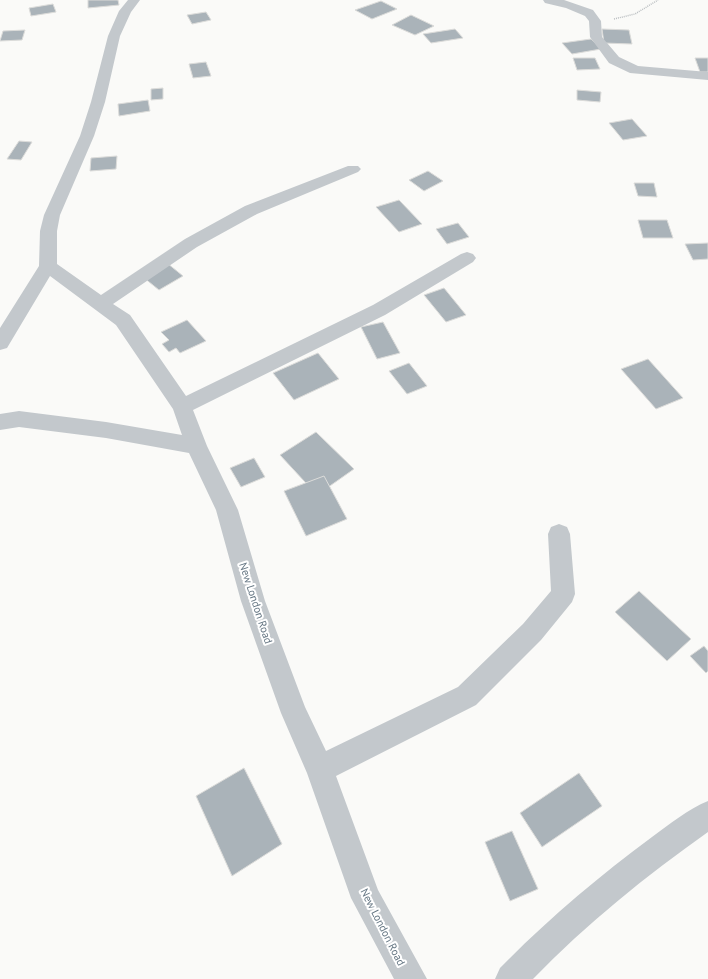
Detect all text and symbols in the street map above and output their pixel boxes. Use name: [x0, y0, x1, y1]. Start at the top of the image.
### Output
street label: New London Road: [236, 561, 276, 645]
street label: New London Road: [358, 886, 408, 968]

